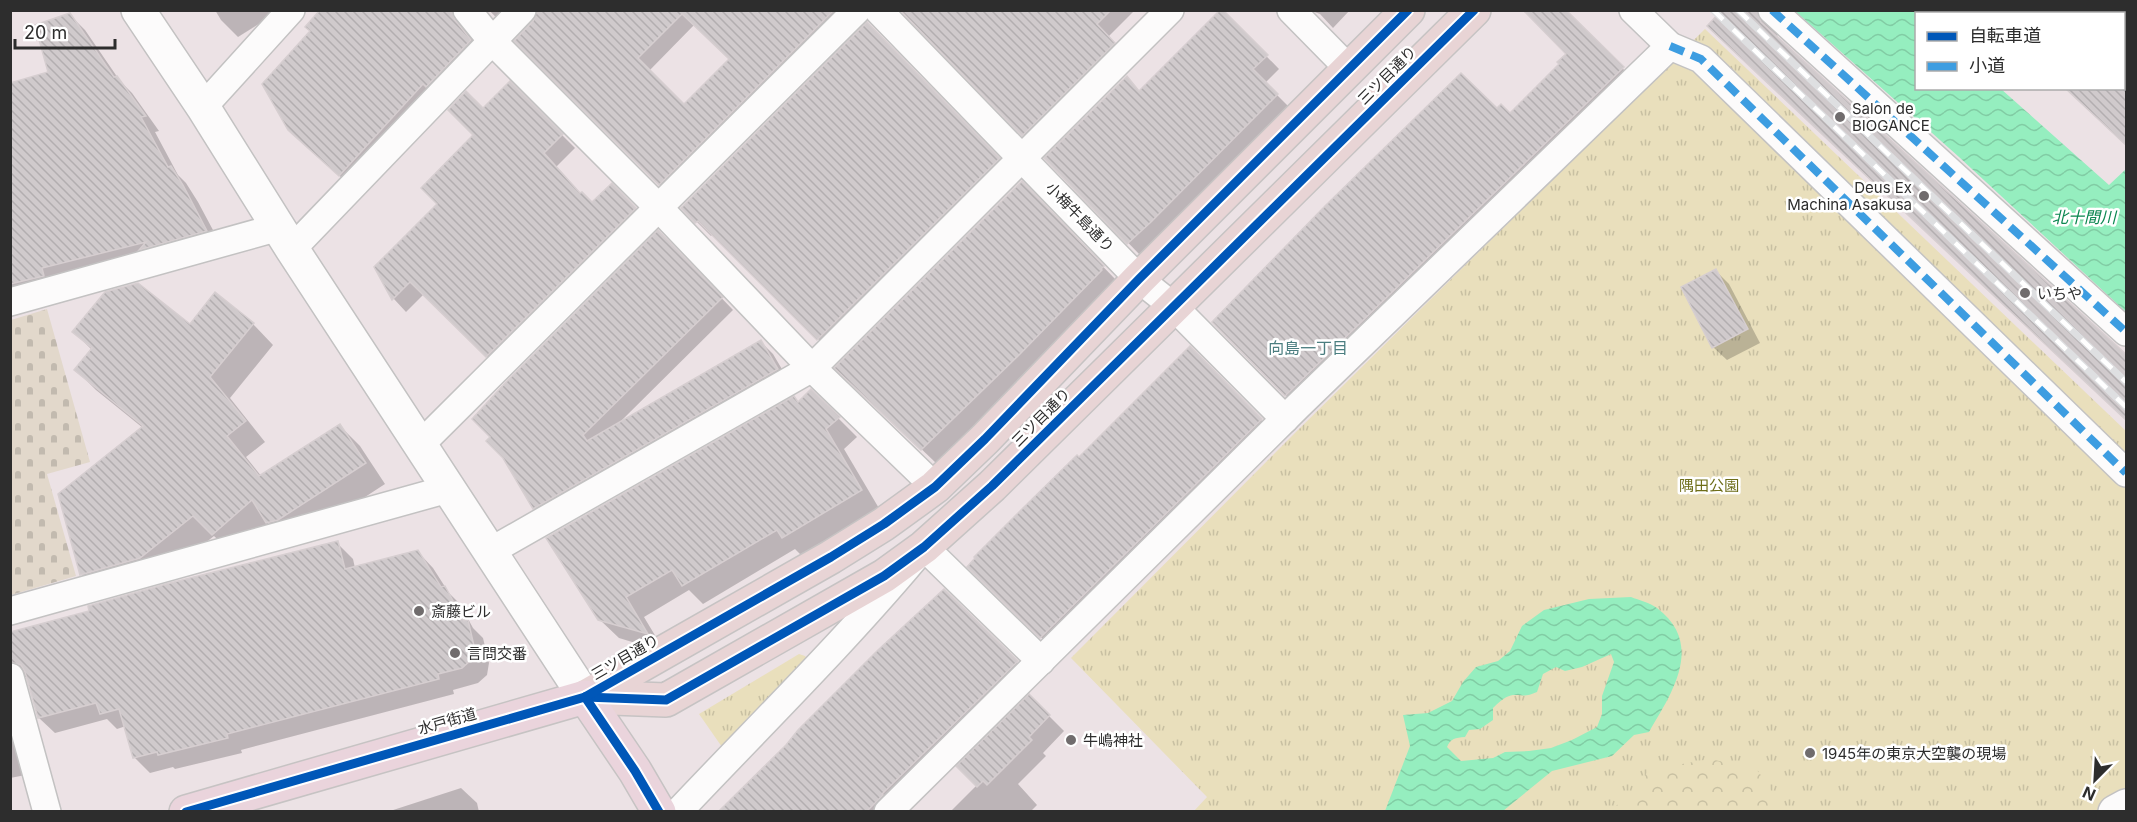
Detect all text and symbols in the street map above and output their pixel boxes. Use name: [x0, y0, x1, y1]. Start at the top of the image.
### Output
scale bar: [15, 12, 116, 50]
legend: [1915, 12, 2125, 90]
text: 20 m: [24, 22, 67, 43]
text: 自転車道: [1969, 25, 2041, 46]
street label: 三ツ目通り: [1354, 42, 1420, 108]
text: 小道: [1969, 55, 2005, 76]
place label: Salon de BIOGANCE: [1852, 99, 1930, 135]
marker: Salon de BIOGANCE: [1833, 110, 1847, 124]
street label: 小梅牛島通り: [1042, 178, 1118, 256]
place label: Deus Ex Machina Asakusa: [1787, 178, 1912, 214]
marker: Deus Ex Machina Asakusa: [1917, 189, 1931, 203]
water label: 北十間川: [2052, 207, 2118, 227]
place label: いちや: [2037, 284, 2082, 303]
marker: いちや: [2018, 286, 2032, 300]
district label: 向島一丁目: [1268, 338, 1348, 358]
street label: 三ツ目通り: [1008, 384, 1074, 450]
park label: 隅田公園: [1679, 476, 1739, 495]
place label: 斎藤ビル: [431, 602, 491, 621]
marker: 斎藤ビル: [412, 604, 426, 618]
street label: 三ツ目通り: [588, 630, 662, 684]
place label: 言問交番: [467, 644, 527, 663]
marker: 言問交番: [448, 646, 462, 660]
street label: 水戸街道: [416, 704, 478, 738]
place label: 牛嶋神社: [1083, 731, 1143, 750]
marker: 牛嶋神社: [1064, 733, 1078, 747]
place label: 1945年の東京大空襲の現場: [1822, 744, 2006, 763]
marker: 1945年の東京大空襲の現場: [1803, 746, 1817, 760]
north arrow: [2065, 750, 2125, 810]
text: N: [2079, 782, 2099, 805]

